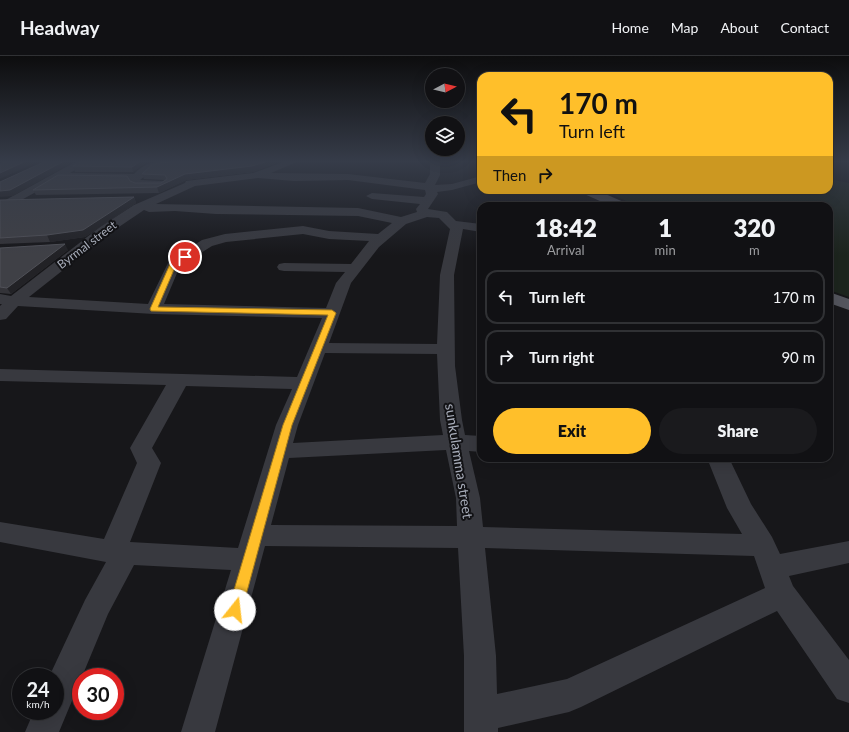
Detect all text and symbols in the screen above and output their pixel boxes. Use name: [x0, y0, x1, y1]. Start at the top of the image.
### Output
text: Headway: [20, 16, 99, 39]
text: Home: [611, 19, 649, 36]
text: Map: [671, 19, 698, 36]
text: About: [720, 19, 758, 36]
text: Contact: [780, 19, 829, 36]
north arrow: [425, 68, 465, 108]
map controls: [425, 68, 465, 156]
text: 170 m: [559, 86, 638, 120]
icon: left: [493, 88, 545, 140]
button: layers: [425, 116, 465, 156]
text: Turn left: [559, 120, 625, 142]
icon: right: [534, 164, 556, 186]
text: Then: [493, 166, 526, 184]
text: 18:42: [535, 213, 597, 242]
text: 1: [658, 213, 672, 242]
text: 320: [733, 213, 775, 242]
street label: Byrmal street: [54, 217, 120, 272]
pin: [168, 240, 202, 274]
text: Arrival: [547, 242, 585, 258]
text: min: [655, 242, 676, 258]
text: m: [749, 242, 760, 258]
icon: arrive: [174, 246, 196, 268]
icon: left: [495, 286, 517, 308]
text: Turn left: [529, 288, 585, 306]
text: 170 m: [773, 288, 815, 306]
icon: right: [495, 346, 517, 368]
text: Turn right: [529, 348, 594, 366]
text: 90 m: [781, 348, 815, 366]
street label: sunkulamma street: [442, 402, 477, 520]
button: Exit: [493, 408, 651, 454]
button: Share: [659, 408, 817, 454]
position arrow: [214, 589, 256, 631]
speed limit sign: 30: [72, 668, 124, 720]
text: 24: [26, 677, 50, 701]
text: km/h: [26, 698, 50, 710]

